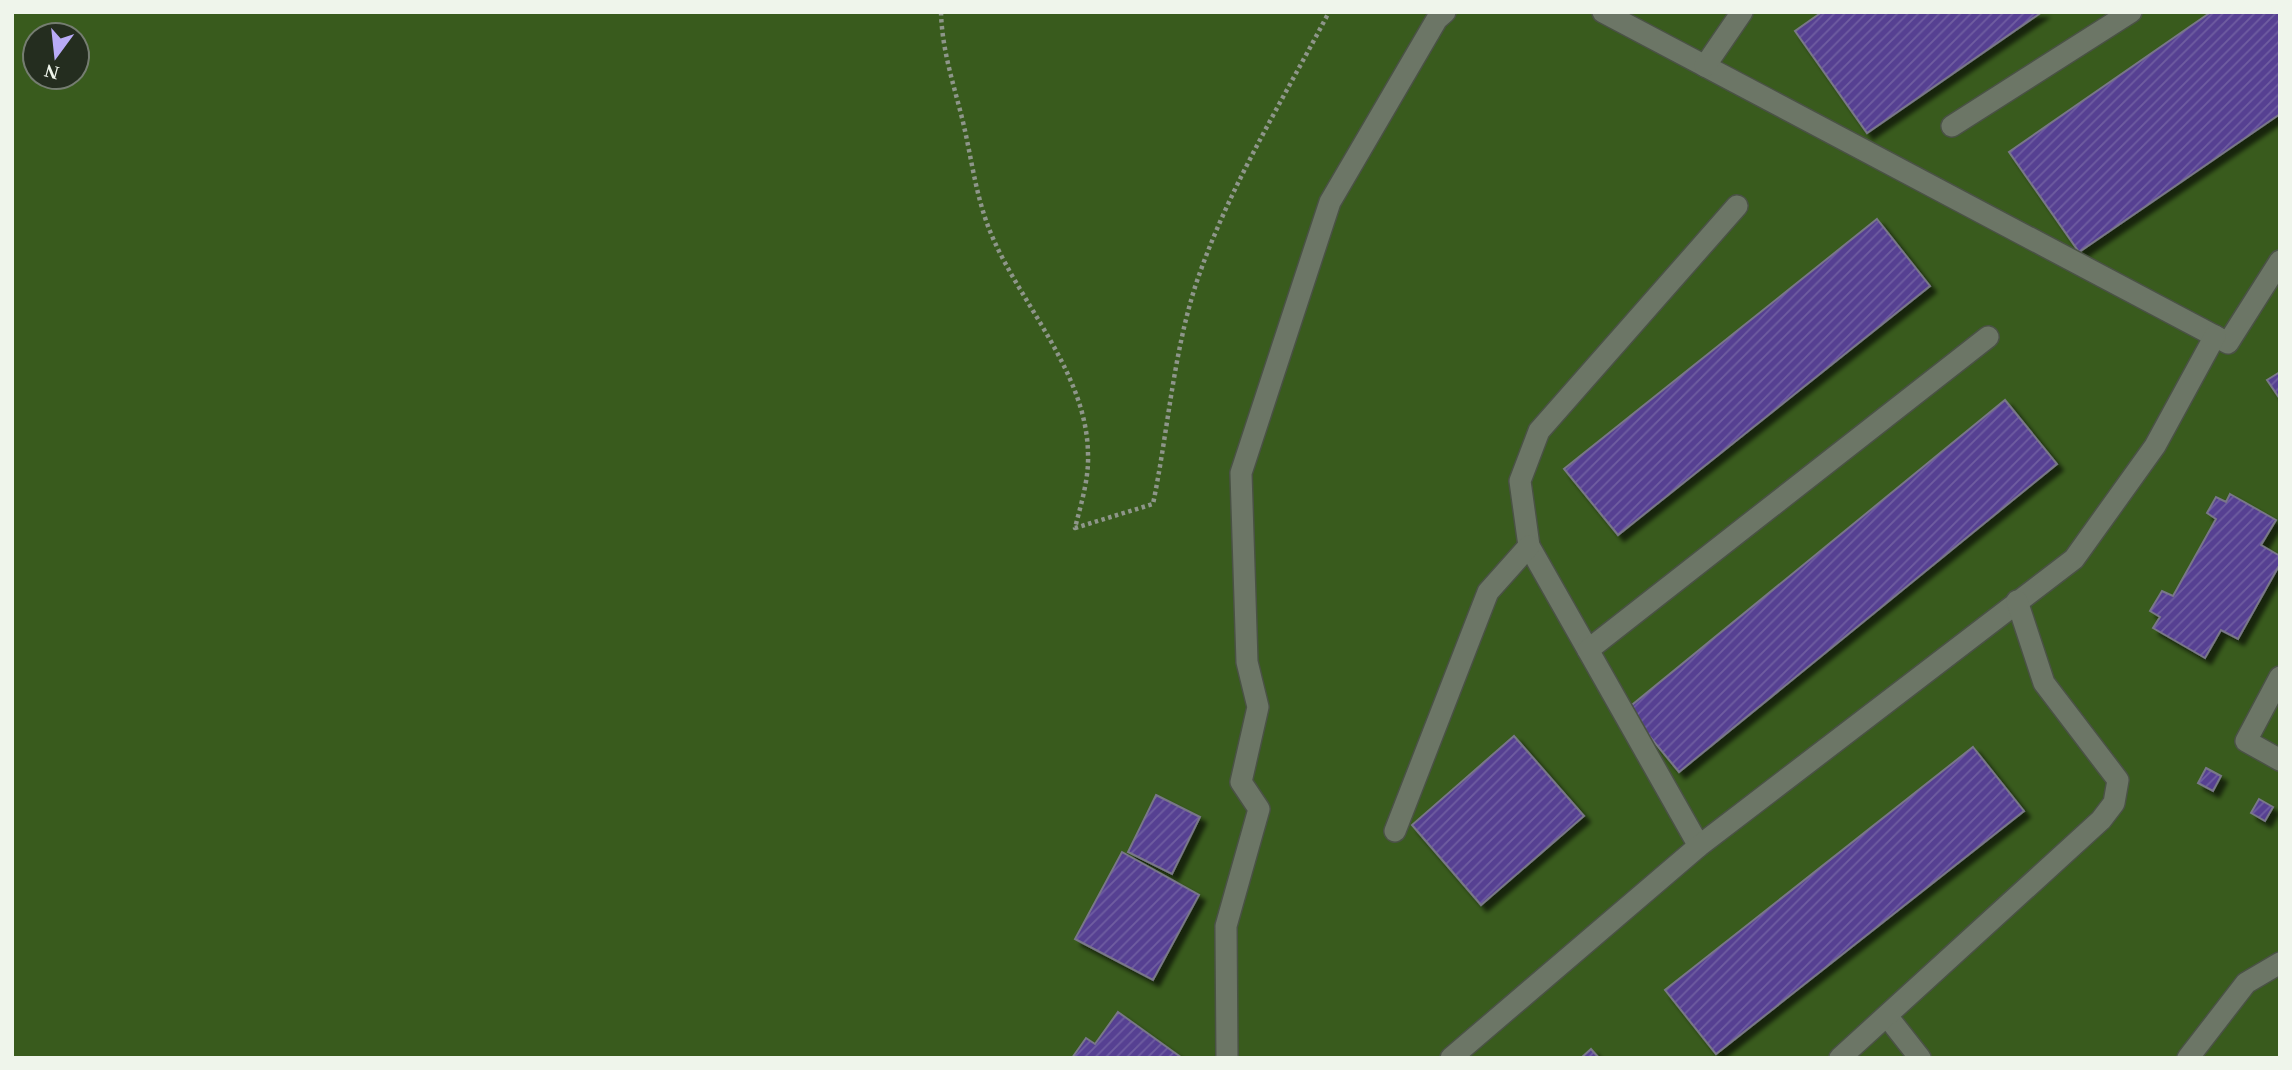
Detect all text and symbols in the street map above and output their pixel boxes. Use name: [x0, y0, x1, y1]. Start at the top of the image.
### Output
north arrow: [21, 21, 91, 91]
text: N: [42, 60, 61, 84]

